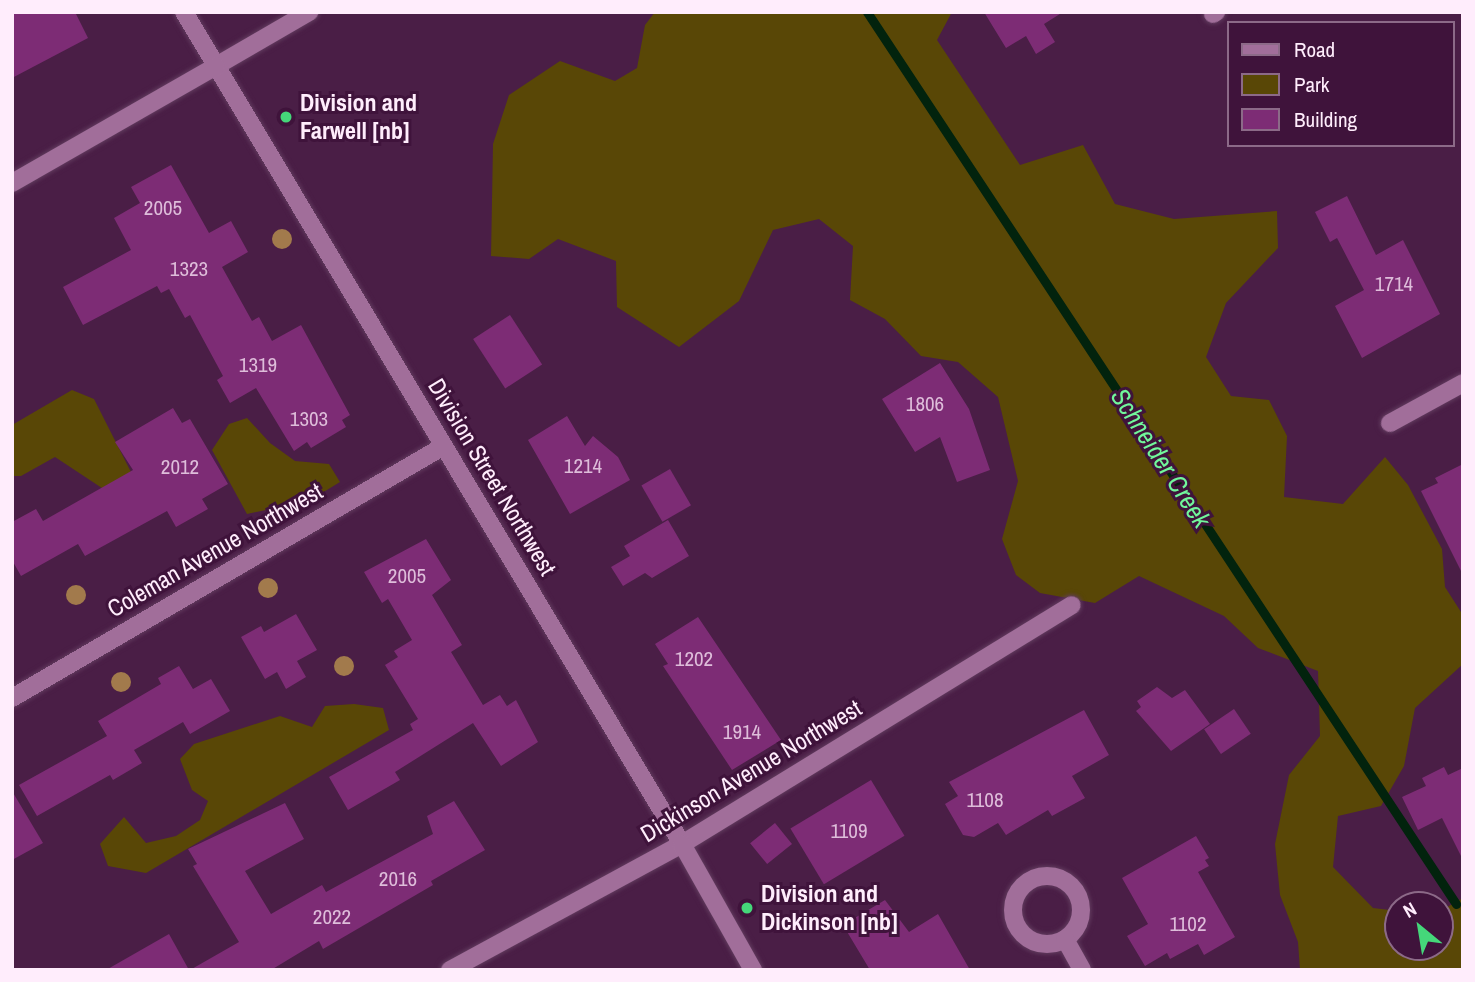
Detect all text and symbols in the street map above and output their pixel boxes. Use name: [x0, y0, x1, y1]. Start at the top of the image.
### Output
legend: [1226, 21, 1454, 147]
text: Road: [1294, 35, 1335, 64]
text: Park: [1294, 70, 1329, 99]
place label: Division and Farwell [nb]: [300, 89, 417, 145]
text: Building: [1294, 105, 1357, 134]
marker: Division and Farwell [nb]: [278, 109, 294, 125]
house number: 2005: [144, 195, 182, 221]
house number: 1323: [170, 256, 208, 282]
house number: 1714: [1375, 271, 1413, 297]
house number: 1319: [239, 352, 277, 378]
street label: Division Street Northwest: [422, 373, 562, 581]
water label: Schneider Creek: [1104, 382, 1218, 534]
house number: 1806: [906, 391, 944, 417]
house number: 1303: [290, 406, 328, 432]
house number: 1214: [564, 453, 602, 479]
house number: 2012: [161, 454, 199, 480]
street label: Coleman Avenue Northwest: [102, 476, 328, 624]
house number: 2005: [388, 563, 426, 589]
house number: 1202: [675, 646, 713, 672]
street label: Dickinson Avenue Northwest: [635, 693, 867, 849]
house number: 1914: [723, 719, 761, 745]
house number: 1108: [966, 787, 1004, 813]
house number: 1109: [830, 818, 868, 844]
house number: 2016: [379, 866, 417, 892]
place label: Division and Dickinson [nb]: [761, 880, 898, 936]
north arrow: [1384, 891, 1454, 961]
text: N: [1398, 895, 1421, 924]
marker: Division and Dickinson [nb]: [739, 900, 755, 916]
house number: 2022: [313, 904, 351, 930]
house number: 1102: [1169, 911, 1207, 937]

